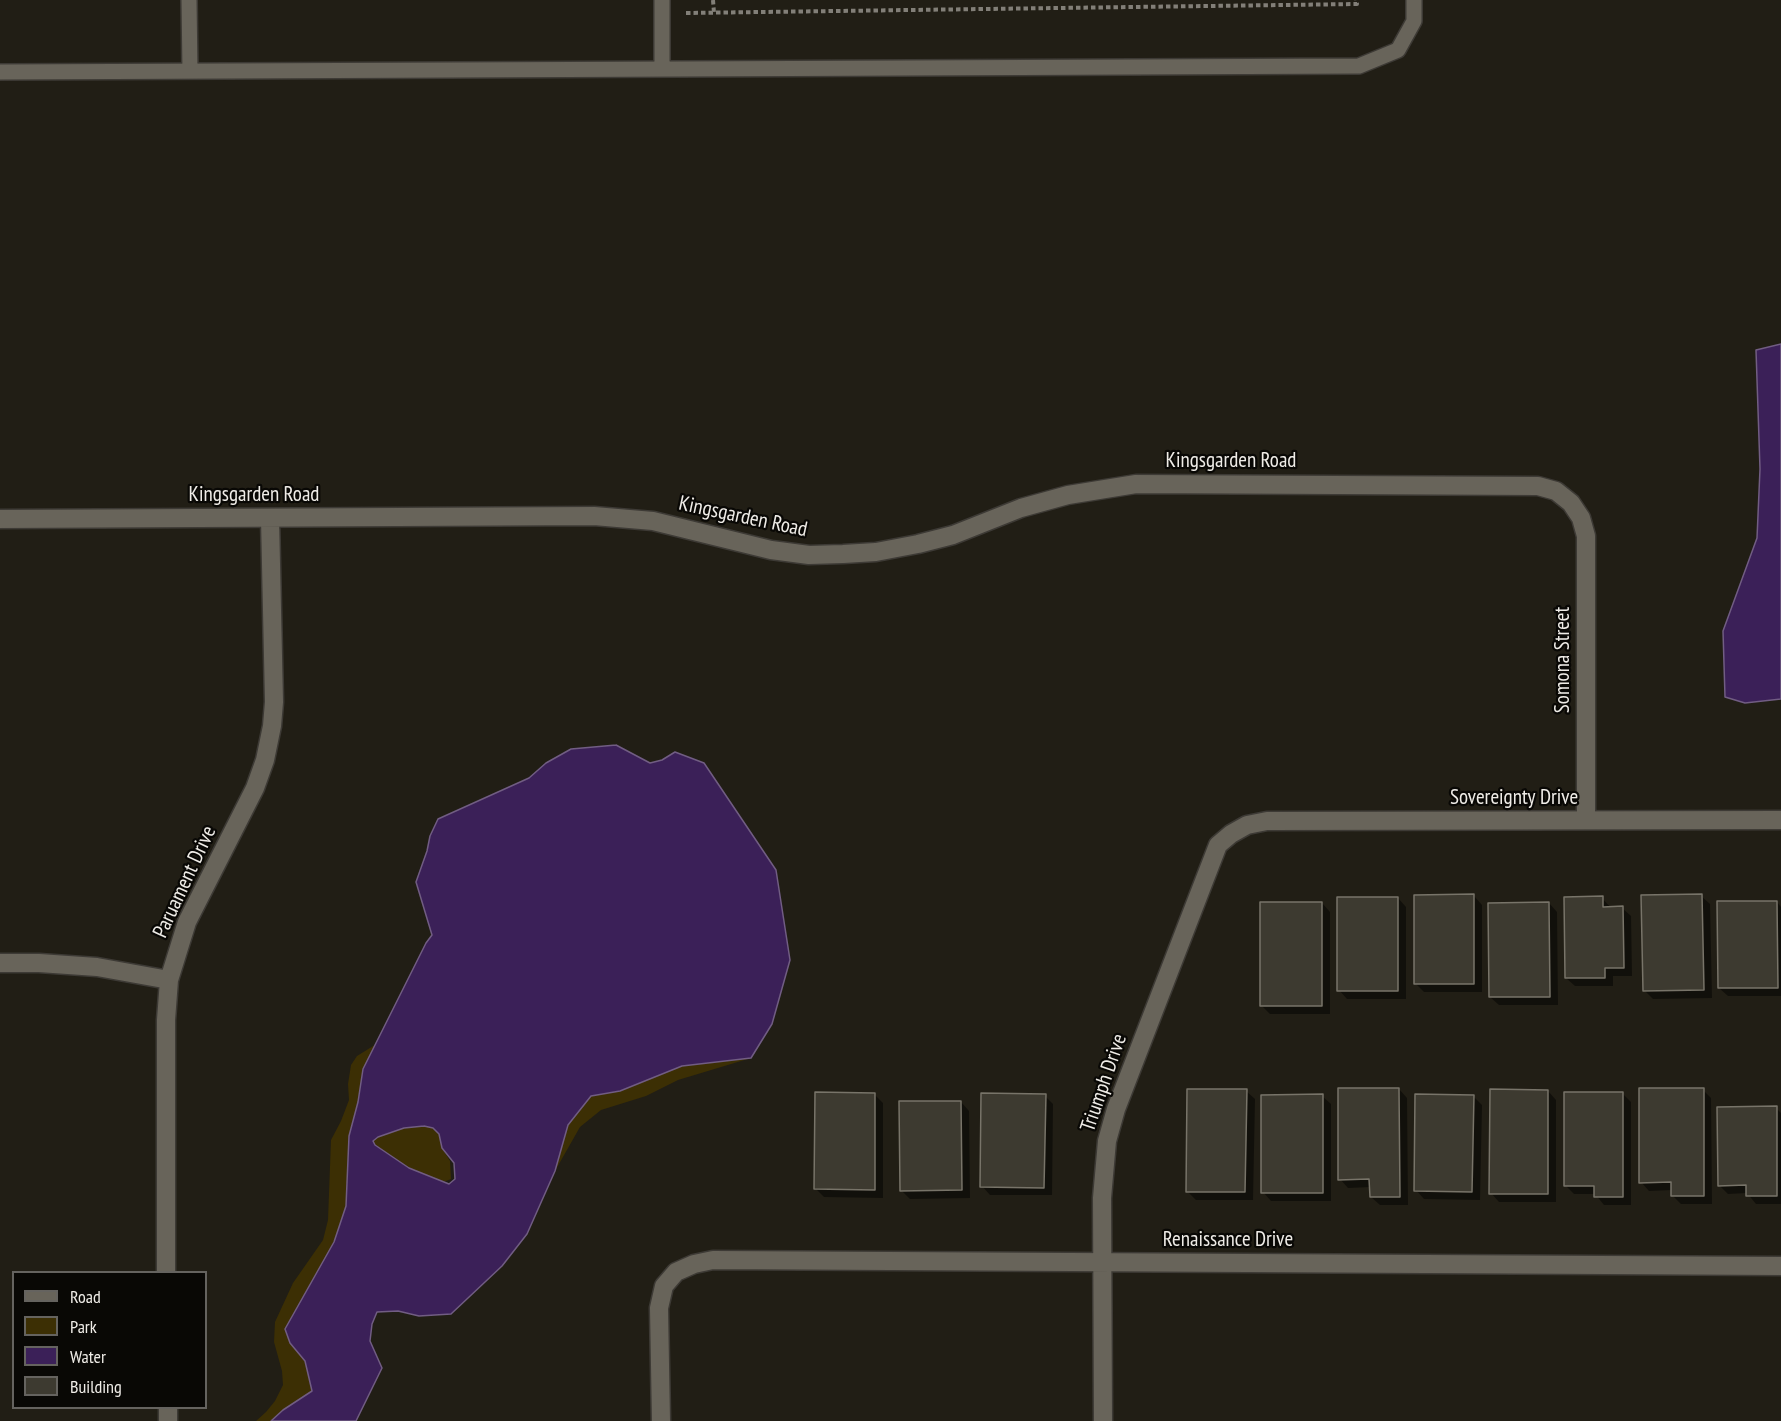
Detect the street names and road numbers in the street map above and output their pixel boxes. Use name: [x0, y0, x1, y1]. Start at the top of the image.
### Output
street label: Kingsgarden Road: [1166, 448, 1296, 474]
street label: Kingsgarden Road: [189, 482, 319, 508]
street label: Kingsgarden Road: [676, 491, 810, 543]
street label: Somona Street: [1550, 607, 1576, 713]
street label: Sovereignty Drive: [1450, 785, 1578, 811]
street label: Paruament Drive: [148, 822, 222, 942]
street label: Triumph Drive: [1076, 1031, 1132, 1135]
street label: Renaissance Drive: [1163, 1227, 1293, 1253]

